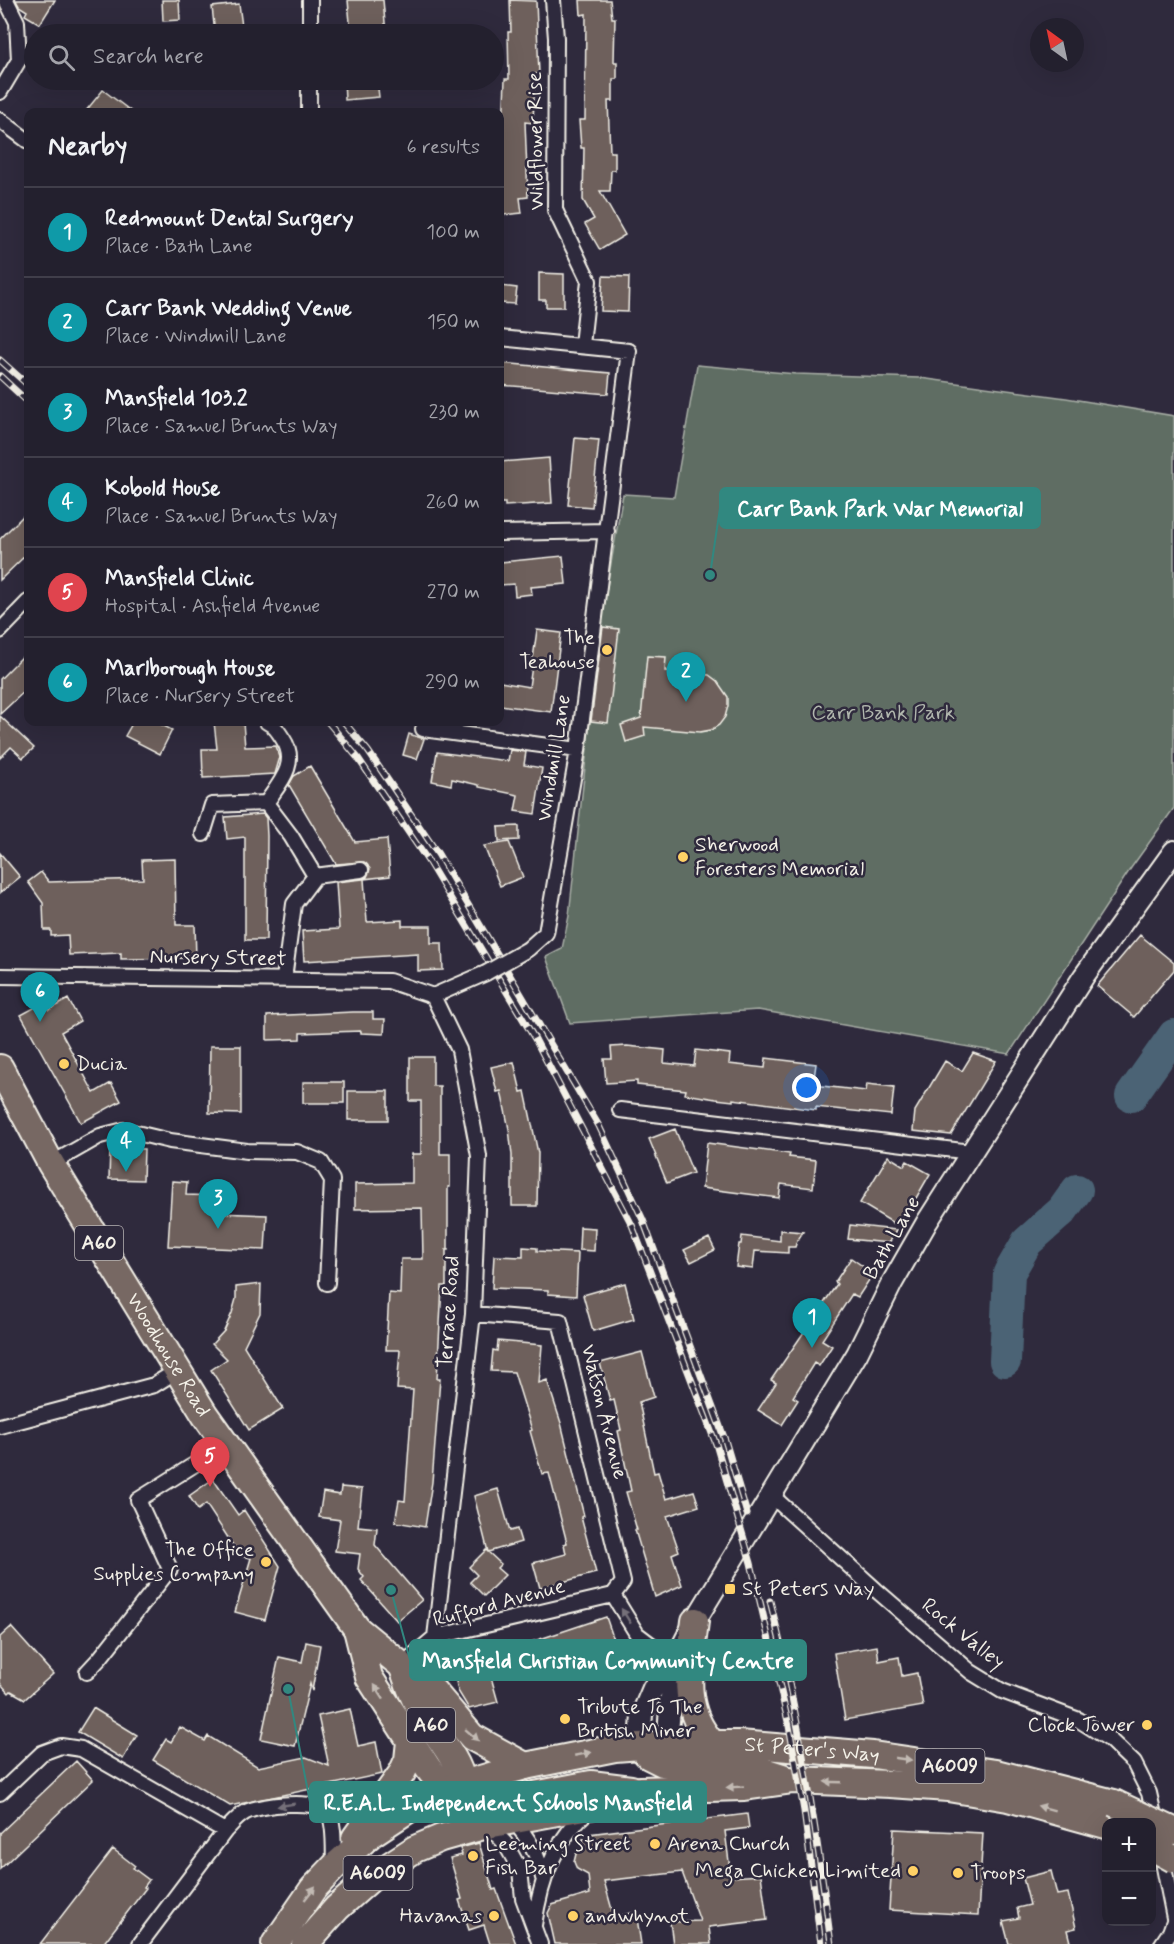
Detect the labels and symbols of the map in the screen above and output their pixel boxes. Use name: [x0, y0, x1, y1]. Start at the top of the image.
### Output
north arrow: [1030, 18, 1084, 72]
street label: Wildflower Rise: [521, 71, 551, 211]
callout: Carr Bank Park War Memorial: [720, 488, 1040, 528]
text: Carr Bank Park War Memorial: [737, 496, 1024, 524]
place label: The Teahouse: [519, 624, 595, 676]
marker: The Teahouse: [600, 643, 614, 657]
pin: 2: [666, 652, 706, 702]
street label: Windmill Lane: [530, 693, 578, 823]
park label: Carr Bank Park: [811, 699, 955, 727]
place label: Sherwood Foresters Memorial: [695, 831, 864, 883]
marker: Sherwood Foresters Memorial: [676, 850, 690, 864]
street label: Nursery Street: [149, 943, 287, 973]
pin: 6: [20, 972, 60, 1022]
place label: Ducia: [76, 1050, 127, 1078]
marker: Ducia: [57, 1057, 71, 1071]
your location: [792, 1073, 821, 1102]
pin: 4: [106, 1122, 146, 1172]
pin: 3: [198, 1180, 238, 1229]
street label: Bath Lane: [857, 1191, 927, 1285]
road number: A60: [75, 1226, 123, 1260]
street label: Terrace Road: [431, 1255, 467, 1369]
street label: Woodhouse Road: [119, 1288, 217, 1423]
pin: 1: [792, 1298, 832, 1348]
street label: Watson Avenue: [574, 1342, 634, 1482]
pin: 5: [190, 1438, 230, 1487]
place label: The Office Supplies Company: [93, 1536, 254, 1588]
marker: The Office Supplies Company: [259, 1555, 273, 1569]
street label: Rufford Avenue: [430, 1572, 569, 1636]
place label: St Peters Way: [742, 1575, 875, 1603]
marker: St Peters Way: [723, 1582, 737, 1596]
street label: Rock Valley: [915, 1592, 1011, 1676]
one-way arrow: [621, 1608, 632, 1624]
callout: Mansfield Christian Community Centre: [410, 1640, 806, 1680]
text: Mansfield Christian Community Centre: [422, 1648, 794, 1677]
one-way arrow: [373, 1684, 384, 1700]
place label: Tribute To The British Miner: [577, 1693, 703, 1745]
road number: A60: [407, 1708, 455, 1742]
place label: Clock Tower: [1028, 1711, 1135, 1739]
marker: Tribute To The British Miner: [558, 1712, 572, 1726]
marker: Clock Tower: [1140, 1718, 1154, 1732]
one-way arrow: [465, 1728, 480, 1742]
street label: St Peter's Way: [743, 1731, 882, 1770]
one-way arrow: [573, 1749, 592, 1758]
road number: A6009: [916, 1749, 984, 1783]
one-way arrow: [894, 1755, 913, 1764]
one-way arrow: [823, 1777, 842, 1786]
callout: R.E.A.L. Independent Schools Mansfield: [310, 1782, 706, 1822]
one-way arrow: [726, 1783, 745, 1792]
text: R.E.A.L. Independent Schools Mansfield: [323, 1790, 693, 1818]
one-way arrow: [276, 1801, 295, 1810]
one-way arrow: [1037, 1803, 1056, 1813]
place label: Leeming Street Fish Bar: [485, 1830, 631, 1882]
place label: Arena Church: [667, 1830, 790, 1858]
marker: Arena Church: [648, 1837, 662, 1851]
marker: Leeming Street Fish Bar: [466, 1849, 480, 1863]
road number: A6009: [344, 1856, 412, 1890]
place label: Mega Chicken Limited: [695, 1857, 901, 1887]
place label: Troops: [970, 1859, 1026, 1887]
marker: Mega Chicken Limited: [906, 1864, 920, 1878]
marker: Troops: [951, 1866, 965, 1880]
one-way arrow: [304, 1885, 317, 1901]
place label: Havanas: [399, 1902, 482, 1930]
place label: andwhynot: [585, 1902, 690, 1930]
marker: Havanas: [487, 1909, 501, 1923]
marker: andwhynot: [566, 1909, 580, 1923]

